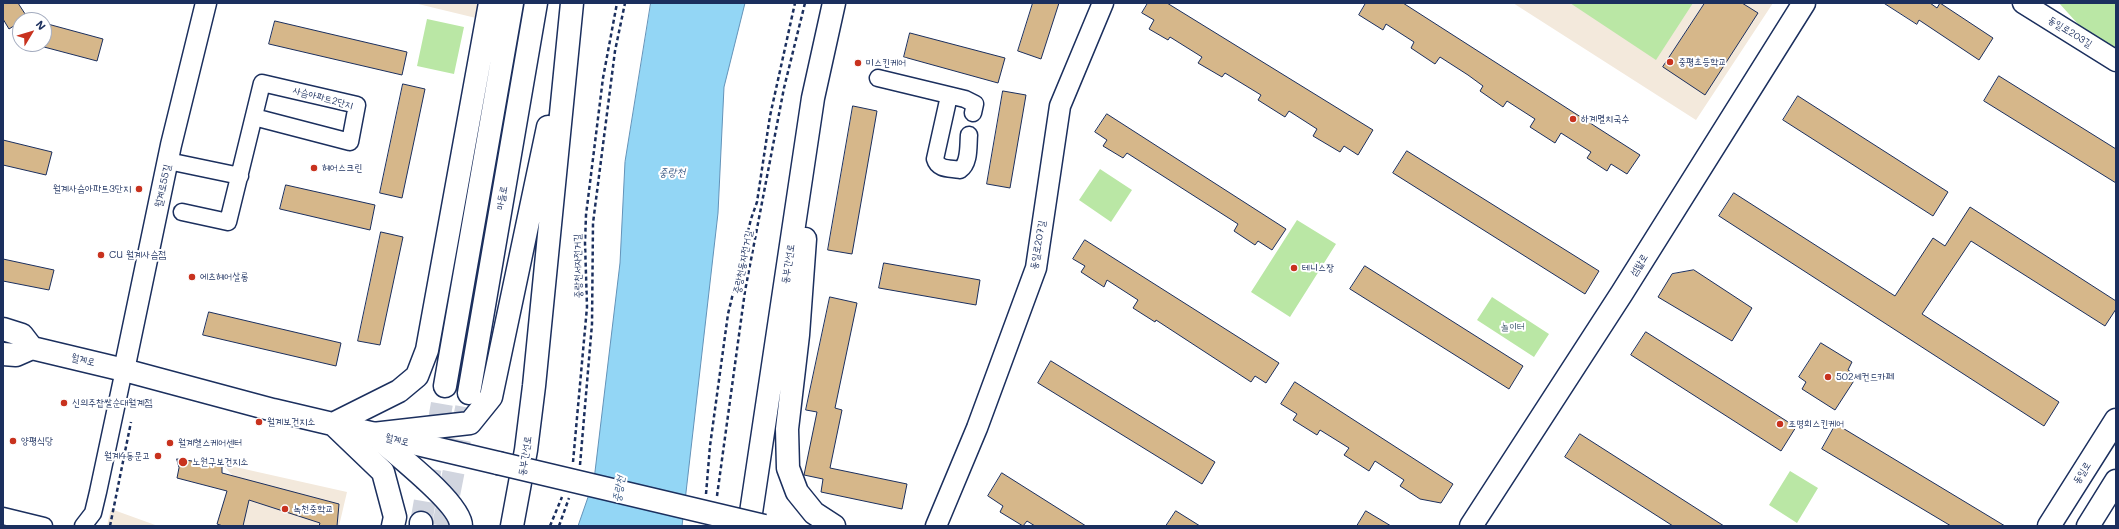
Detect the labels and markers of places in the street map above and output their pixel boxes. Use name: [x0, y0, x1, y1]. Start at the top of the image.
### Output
place label: 중평초등학교: [1678, 56, 1726, 68]
place label: 미스킨케어: [866, 57, 906, 69]
marker: 중평초등학교: [1665, 57, 1675, 67]
marker: 미스킨케어: [853, 58, 863, 68]
place label: 하계멸치국수: [1581, 113, 1629, 125]
marker: 하계멸치국수: [1568, 114, 1578, 124]
place label: 헤어스크린: [322, 162, 362, 174]
marker: 헤어스크린: [309, 163, 319, 173]
place label: 월계사슴아파트3단지: [53, 183, 131, 195]
marker: 월계사슴아파트3단지: [134, 184, 144, 194]
place label: CU 월계사슴점: [109, 249, 166, 261]
marker: CU 월계사슴점: [96, 250, 106, 260]
place label: 테니스장: [1302, 262, 1334, 274]
marker: 테니스장: [1289, 263, 1299, 273]
place label: 에츠헤어살롱: [200, 271, 248, 283]
marker: 에츠헤어살롱: [187, 272, 197, 282]
place label: 502세컨드카페: [1836, 371, 1894, 383]
marker: 502세컨드카페: [1823, 372, 1833, 382]
place label: 신의주찹쌀순대월계점: [72, 397, 152, 409]
marker: 신의주찹쌀순대월계점: [59, 398, 69, 408]
place label: 월계보건지소: [267, 416, 315, 428]
marker: 월계보건지소: [254, 417, 264, 427]
place label: 조명희스킨케어: [1788, 418, 1844, 430]
marker: 조명희스킨케어: [1775, 419, 1785, 429]
place label: 양평식당: [21, 435, 53, 447]
marker: 양평식당: [8, 436, 18, 446]
place label: 월계헬스케어센터: [178, 437, 242, 449]
marker: 월계헬스케어센터: [165, 438, 175, 448]
place label: 월계4동문고: [104, 450, 150, 462]
marker: 월계4동문고: [153, 451, 163, 461]
marker: 노원구보건지소: [177, 456, 189, 468]
place label: 노원구보건지소: [192, 456, 248, 468]
place label: 녹천중학교: [293, 503, 333, 515]
marker: 녹천중학교: [280, 504, 290, 514]

